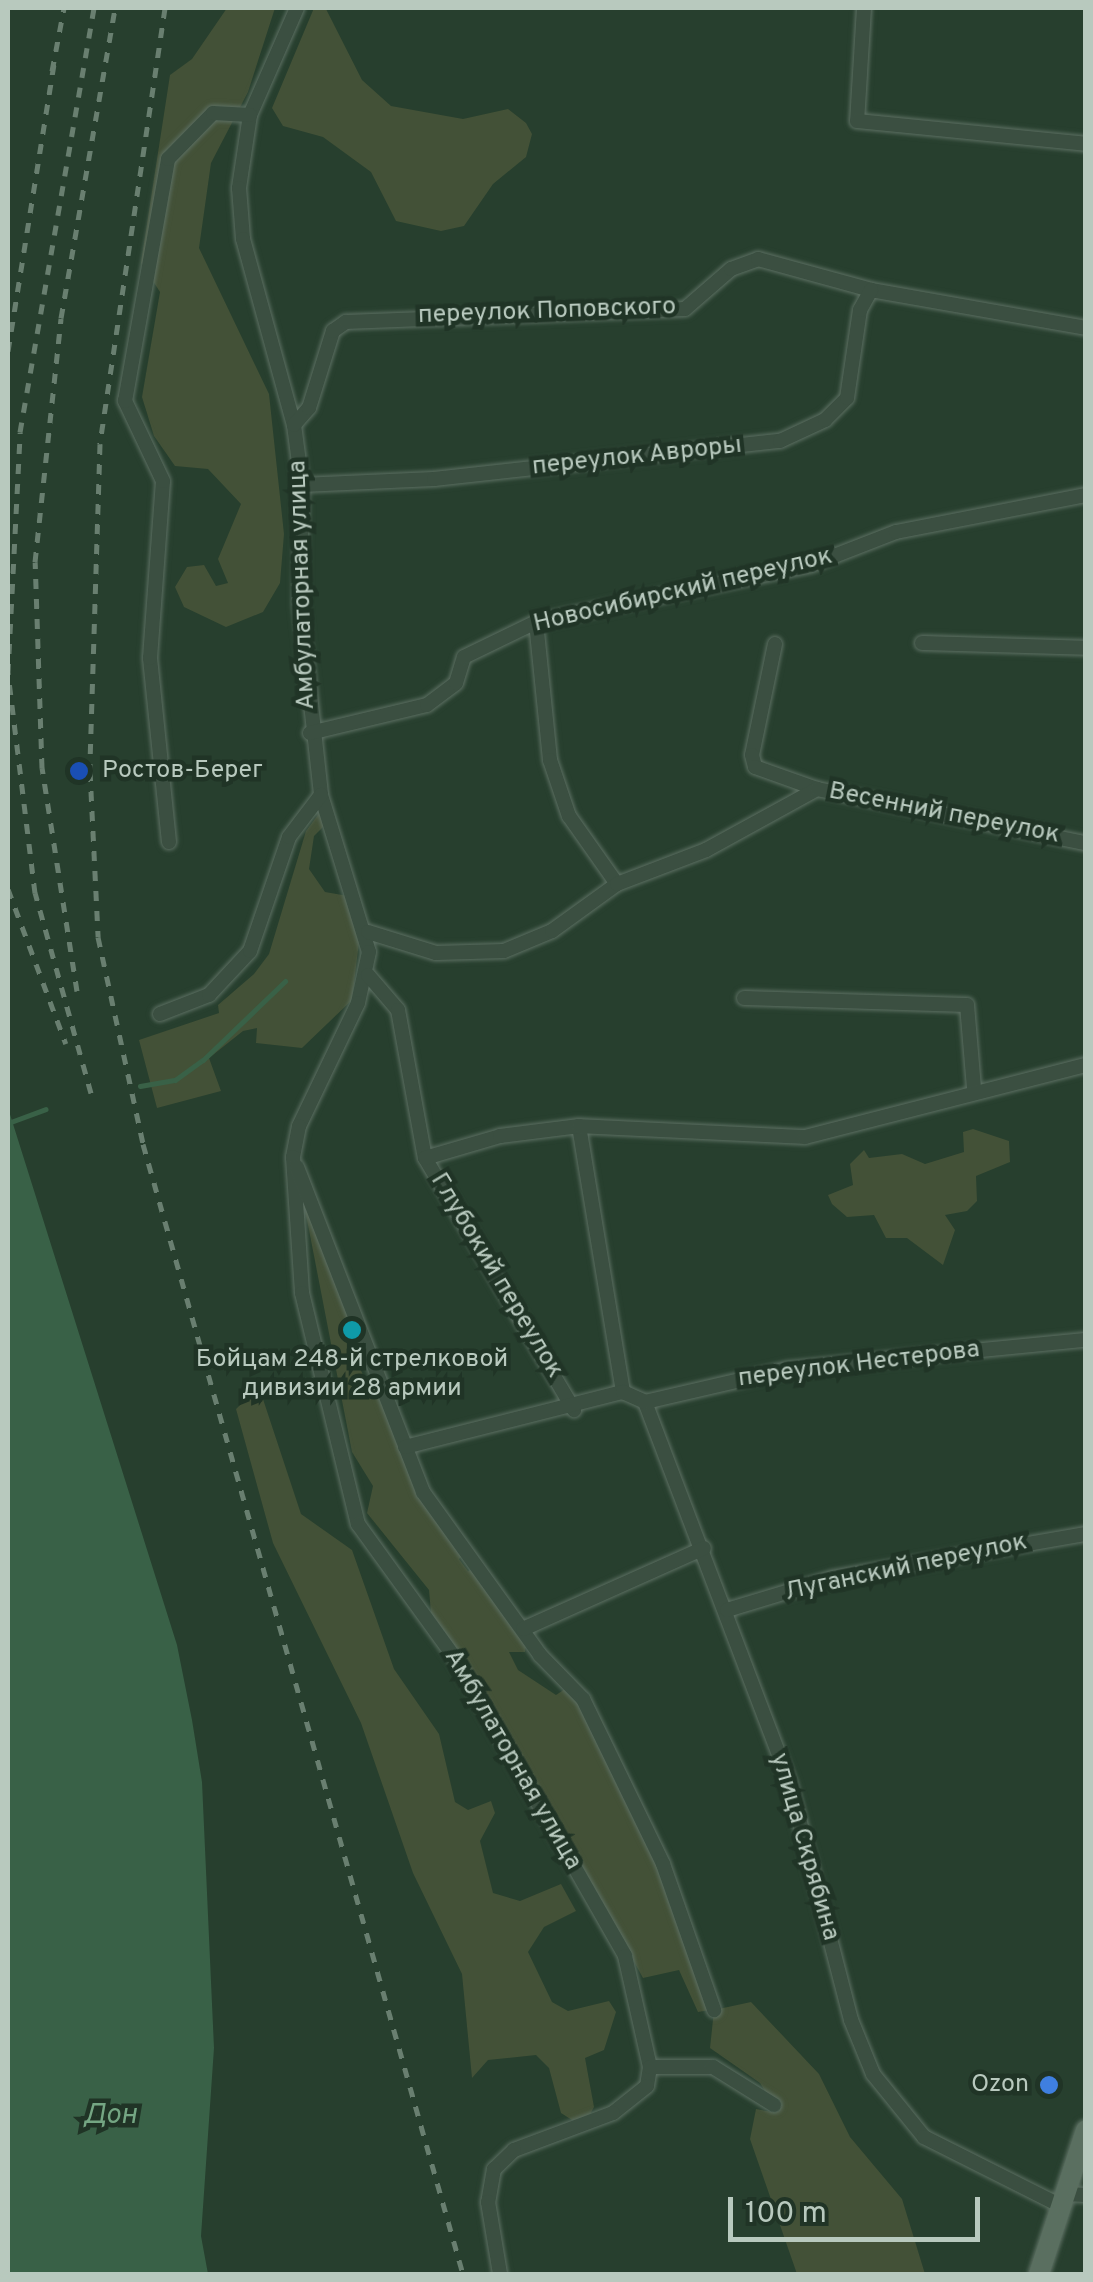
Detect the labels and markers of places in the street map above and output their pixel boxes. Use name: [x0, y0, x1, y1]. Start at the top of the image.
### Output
place label: Ростов-Берег: [102, 756, 263, 786]
marker: Ростов-Берег: [66, 758, 92, 784]
marker: Бойцам 248-й стрелковой дивизии 28 армии: [341, 1319, 363, 1341]
place label: Бойцам 248-й стрелковой дивизии 28 армии: [196, 1346, 508, 1405]
place label: Ozon: [971, 2070, 1029, 2100]
marker: Ozon: [1038, 2074, 1060, 2096]

